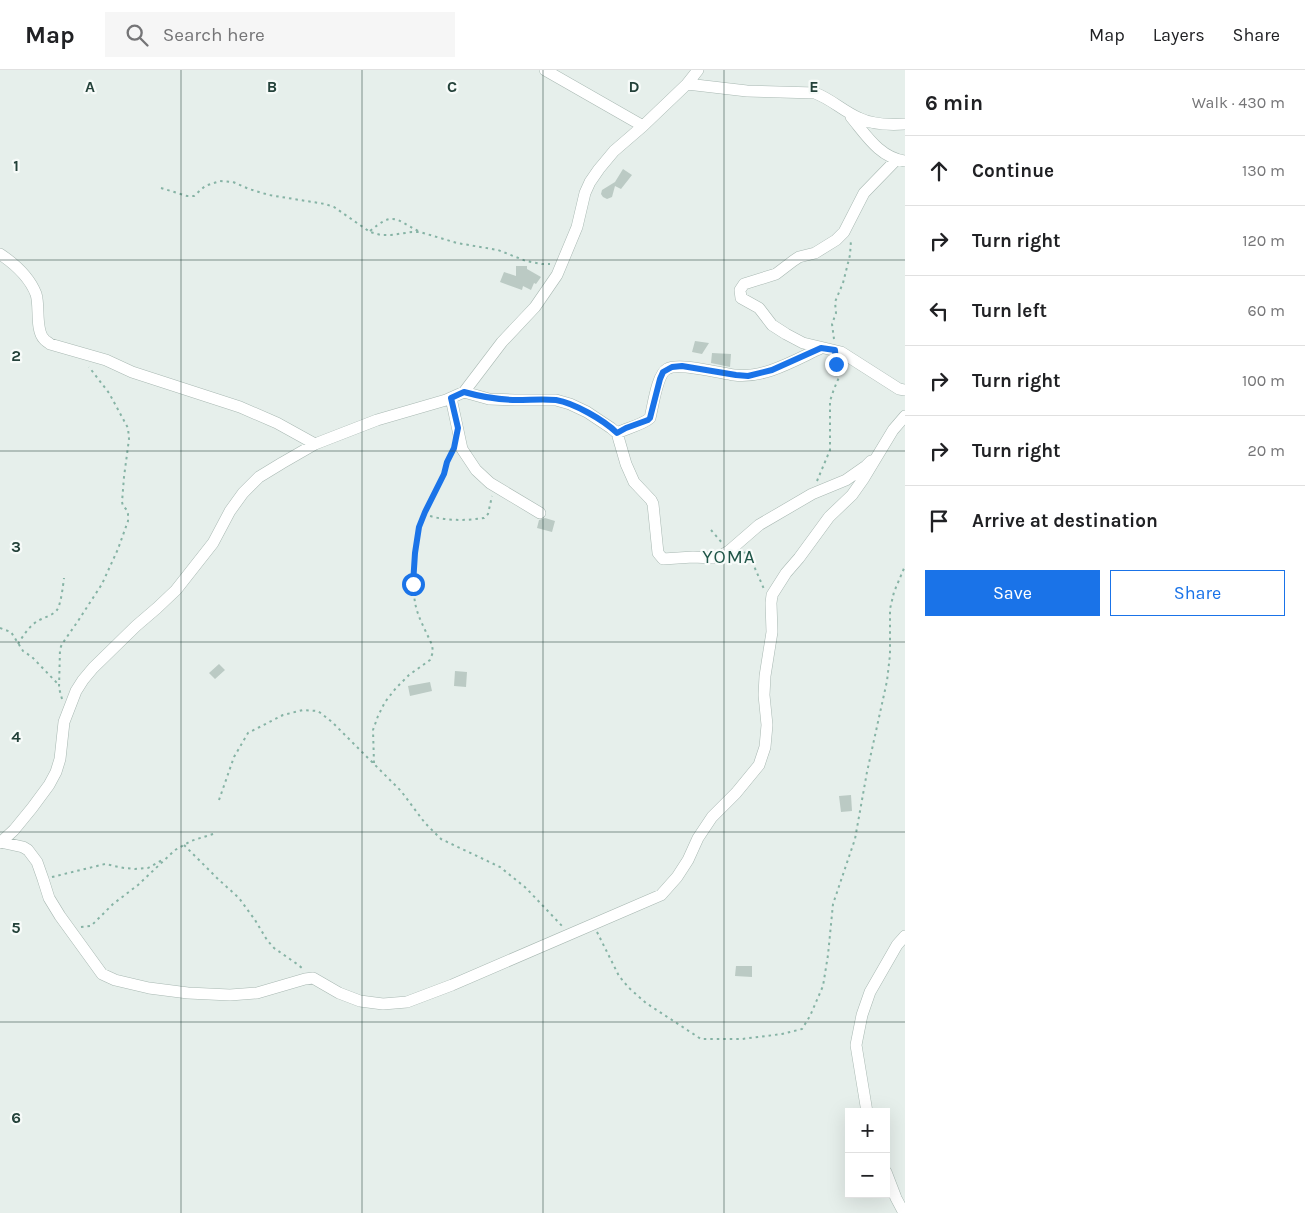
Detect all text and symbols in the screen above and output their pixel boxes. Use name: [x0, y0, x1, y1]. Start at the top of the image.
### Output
search box: [105, 12, 455, 57]
text: Map: [25, 21, 75, 49]
icon: search: [123, 21, 151, 49]
text: Search here: [163, 24, 265, 46]
text: Map: [1089, 24, 1125, 46]
text: Layers: [1153, 24, 1205, 46]
text: Share: [1233, 24, 1280, 46]
text: A: [85, 77, 95, 96]
text: B: [267, 77, 277, 96]
text: C: [447, 77, 457, 96]
text: D: [629, 77, 640, 96]
text: E: [809, 77, 819, 96]
text: 6 min: [925, 91, 983, 115]
text: Walk · 430 m: [1192, 93, 1285, 112]
text: 1: [13, 156, 19, 175]
icon: ahead: [925, 157, 953, 185]
text: Continue: [972, 160, 1054, 182]
text: 130 m: [1242, 161, 1285, 180]
icon: right: [925, 227, 953, 255]
text: Turn right: [972, 230, 1061, 252]
text: 120 m: [1242, 231, 1285, 250]
icon: left: [925, 297, 953, 325]
text: Turn left: [972, 300, 1047, 322]
text: 60 m: [1248, 301, 1285, 320]
text: 2: [11, 346, 21, 365]
route end: [825, 353, 848, 376]
icon: right: [925, 367, 953, 395]
text: Turn right: [972, 370, 1061, 392]
text: 100 m: [1242, 371, 1285, 390]
icon: right: [925, 437, 953, 465]
text: Turn right: [972, 440, 1061, 462]
text: 20 m: [1247, 441, 1285, 460]
icon: arrive: [925, 507, 953, 535]
text: Arrive at destination: [972, 510, 1158, 532]
text: 3: [11, 537, 21, 556]
district label: YOMA: [702, 546, 756, 568]
button: Save: [925, 570, 1100, 616]
button: Share: [1110, 570, 1285, 616]
route start: [402, 573, 425, 596]
text: 4: [11, 727, 21, 746]
text: 5: [11, 918, 21, 937]
text: 6: [11, 1108, 21, 1127]
map controls: [845, 1108, 890, 1198]
button: +: [845, 1108, 890, 1153]
button: −: [845, 1153, 890, 1198]

